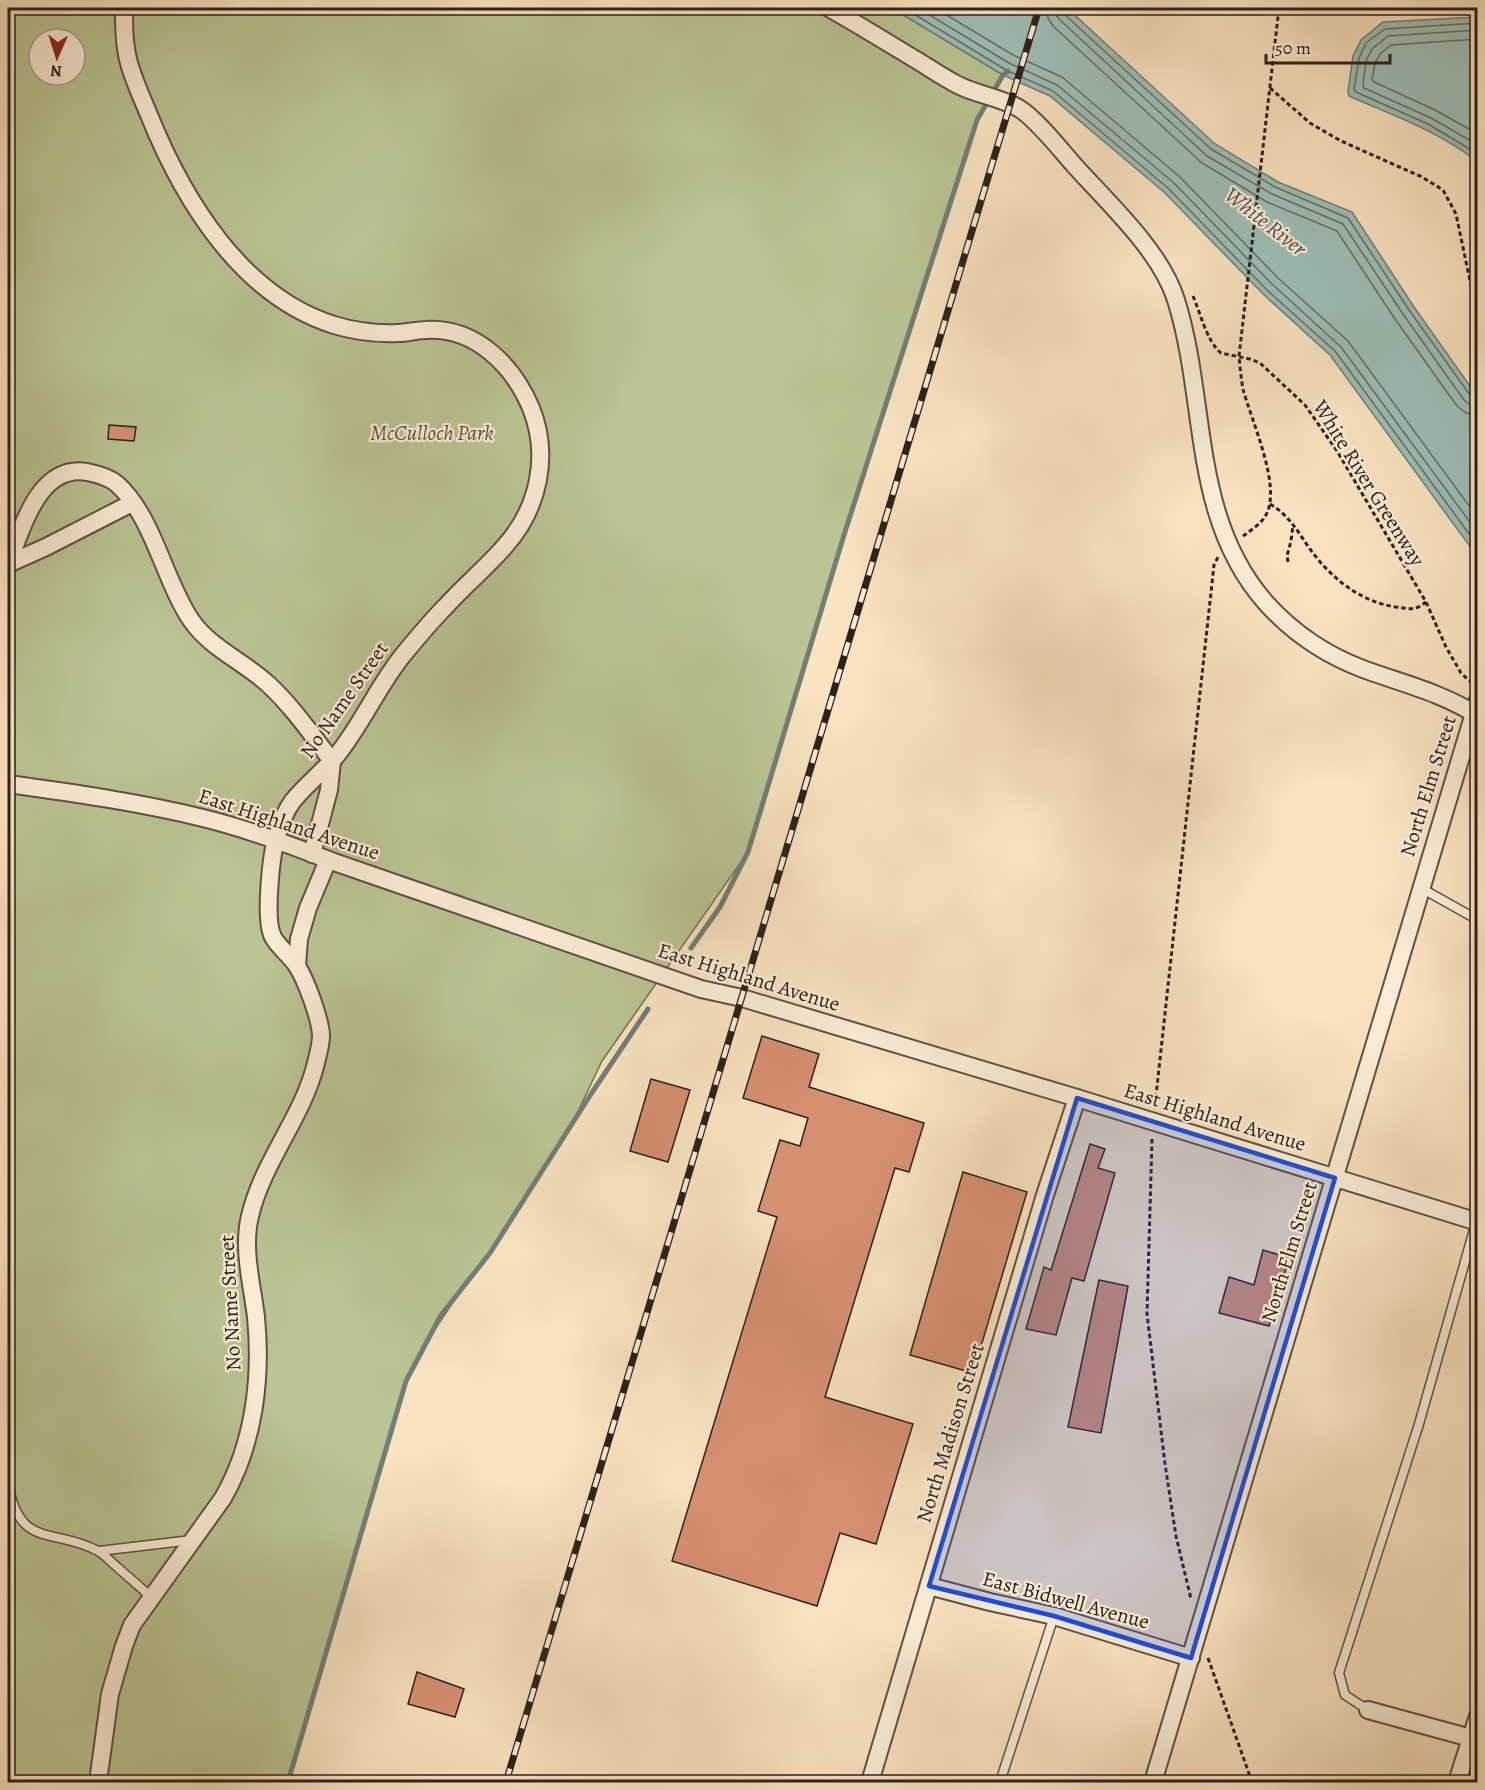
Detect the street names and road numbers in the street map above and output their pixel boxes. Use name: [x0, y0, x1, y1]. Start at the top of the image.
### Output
street label: White River Greenway: [1306, 394, 1432, 572]
street label: No Name Street: [293, 636, 395, 764]
street label: North Elm Street: [1393, 712, 1463, 860]
street label: East Highland Avenue: [195, 781, 383, 867]
street label: East Highland Avenue: [655, 936, 843, 1018]
street label: East Highland Avenue: [1121, 1076, 1309, 1158]
street label: North Elm Street: [1254, 1178, 1324, 1326]
street label: No Name Street: [212, 1234, 248, 1372]
street label: North Madison Street: [909, 1340, 991, 1526]
street label: East Bidwell Avenue: [979, 1564, 1153, 1636]

